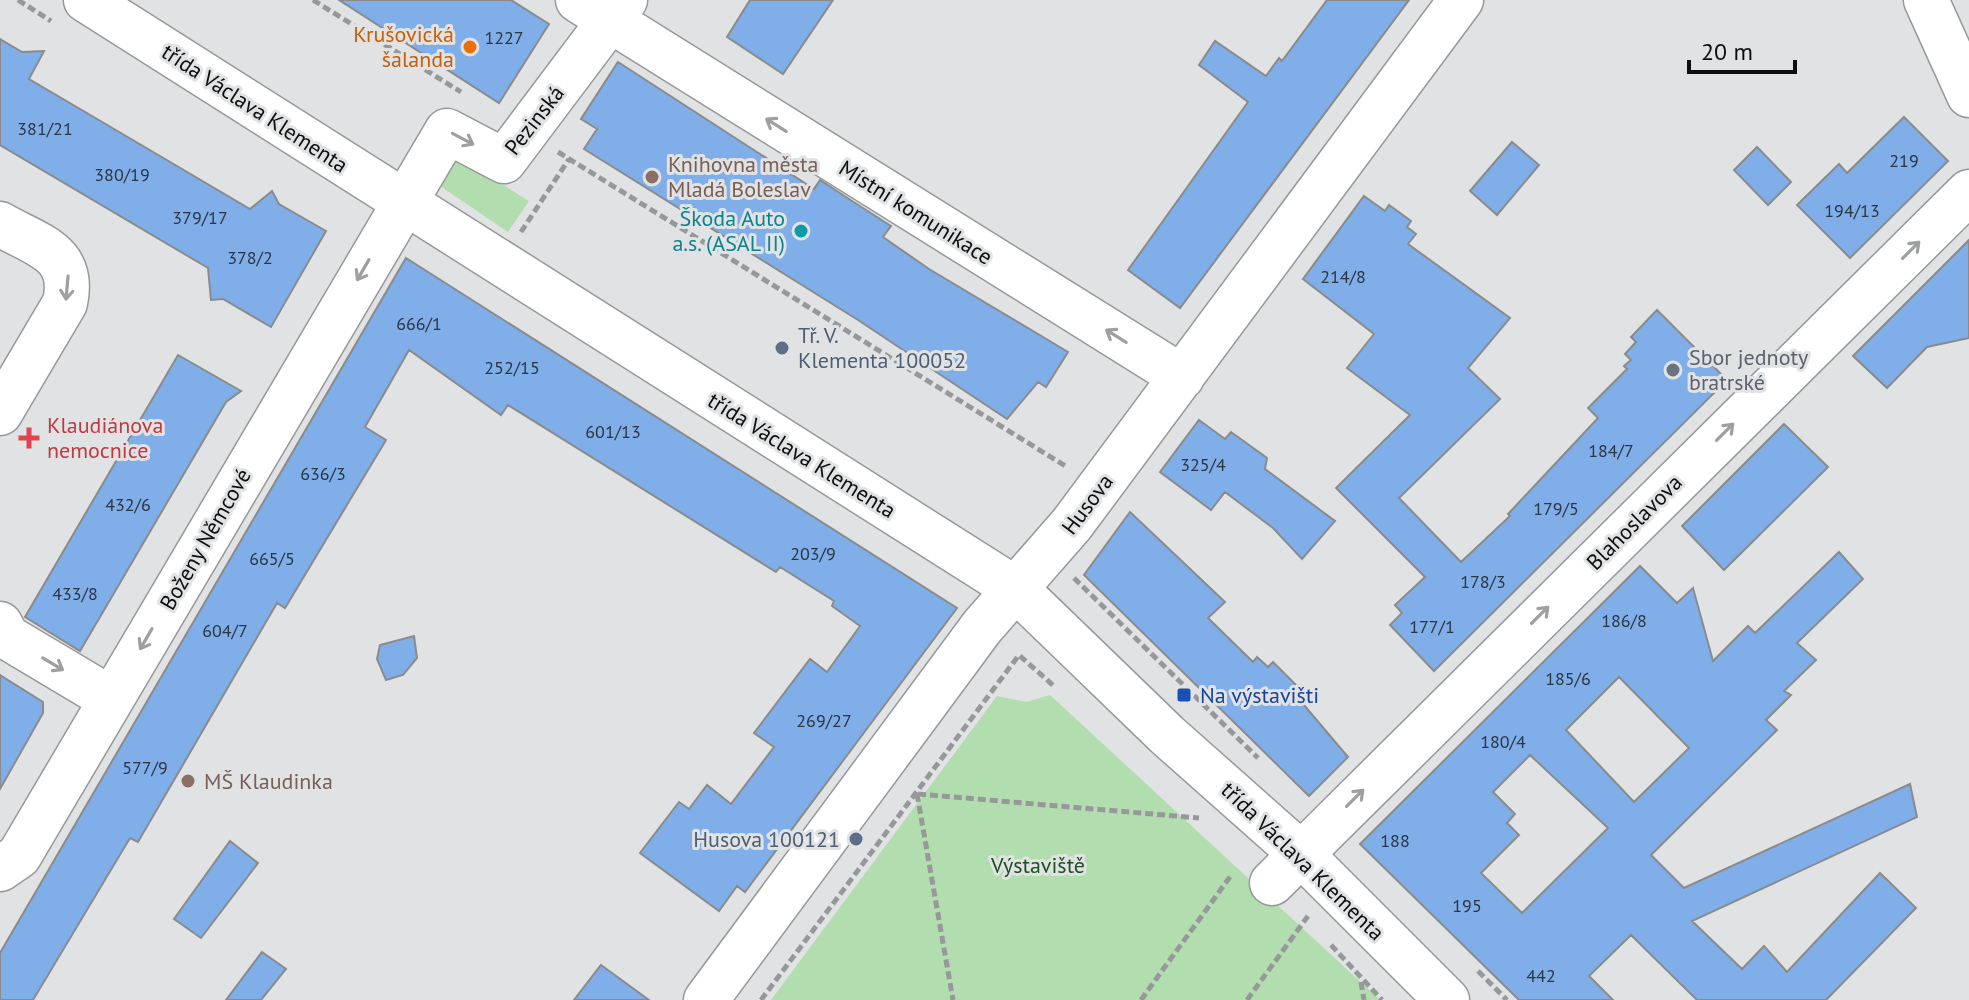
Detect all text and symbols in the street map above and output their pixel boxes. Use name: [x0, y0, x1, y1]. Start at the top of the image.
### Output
place label: Krušovická šalanda: [353, 20, 454, 73]
scale bar: [1689, 24, 1795, 74]
house number: 1227: [484, 26, 524, 49]
text: 20 m: [1701, 36, 1753, 67]
street label: třída Václava Klementa: [157, 37, 353, 179]
marker: Krušovická šalanda: [461, 38, 479, 56]
street label: Pezinská: [498, 79, 570, 161]
one-way arrow: [765, 116, 788, 132]
house number: 381/21: [17, 117, 73, 140]
one-way arrow: [450, 132, 474, 147]
house number: 219: [1889, 149, 1919, 172]
place label: Knihovna města Mladá Boleslav: [668, 150, 818, 203]
street label: Místní komunikace: [834, 154, 998, 270]
house number: 380/19: [94, 163, 150, 186]
marker: Knihovna města Mladá Boleslav: [643, 168, 661, 186]
house number: 194/13: [1824, 199, 1880, 222]
place label: Škoda Auto a.s. (ASAL II): [672, 204, 785, 257]
house number: 379/17: [172, 206, 228, 229]
marker: Škoda Auto a.s. (ASAL II): [792, 222, 810, 240]
one-way arrow: [1901, 241, 1920, 260]
house number: 378/2: [227, 246, 273, 269]
one-way arrow: [355, 258, 371, 281]
house number: 214/8: [1320, 265, 1366, 288]
one-way arrow: [59, 274, 74, 301]
house number: 666/1: [396, 312, 442, 335]
place label: Tř. V. Klementa 100052: [798, 321, 966, 374]
one-way arrow: [1105, 327, 1128, 343]
marker: Tř. V. Klementa 100052: [773, 339, 791, 357]
place label: Sbor jednoty bratrské: [1689, 343, 1809, 396]
house number: 252/15: [484, 356, 540, 379]
marker: Sbor jednoty bratrské: [1664, 361, 1682, 379]
street label: třída Václava Klementa: [703, 386, 901, 524]
place label: Klaudiánova nemocnice: [47, 411, 163, 464]
house number: 601/13: [585, 420, 641, 443]
one-way arrow: [1715, 423, 1735, 443]
marker: Klaudiánova nemocnice: [18, 427, 40, 449]
house number: 184/7: [1588, 439, 1634, 462]
house number: 325/4: [1180, 453, 1226, 476]
house number: 636/3: [300, 462, 346, 485]
street label: Boženy Němcové: [153, 463, 257, 615]
street label: Husova: [1055, 468, 1119, 540]
street label: Blahoslavova: [1580, 468, 1688, 576]
house number: 432/6: [105, 493, 151, 516]
house number: 179/5: [1533, 497, 1579, 520]
house number: 203/9: [790, 542, 836, 565]
house number: 665/5: [249, 547, 295, 570]
house number: 178/3: [1460, 570, 1506, 593]
house number: 433/8: [52, 582, 98, 605]
one-way arrow: [1530, 606, 1549, 625]
house number: 186/8: [1601, 609, 1647, 632]
house number: 177/1: [1409, 615, 1455, 638]
house number: 604/7: [202, 619, 248, 642]
one-way arrow: [138, 627, 154, 650]
one-way arrow: [41, 656, 64, 672]
house number: 185/6: [1545, 667, 1591, 690]
place label: Na výstavišti: [1200, 681, 1319, 709]
marker: Na výstavišti: [1175, 686, 1193, 704]
house number: 269/27: [796, 709, 852, 732]
house number: 180/4: [1480, 730, 1526, 753]
house number: 577/9: [122, 756, 168, 779]
place label: MŠ Klaudinka: [204, 767, 333, 795]
marker: MŠ Klaudinka: [179, 772, 197, 790]
street label: třída Václava Klementa: [1215, 776, 1391, 946]
one-way arrow: [1345, 789, 1364, 808]
place label: Husova 100121: [693, 825, 840, 853]
house number: 188: [1380, 829, 1410, 852]
marker: Husova 100121: [847, 830, 865, 848]
park label: Výstaviště: [990, 851, 1085, 879]
house number: 195: [1452, 894, 1482, 917]
house number: 442: [1526, 964, 1556, 987]

